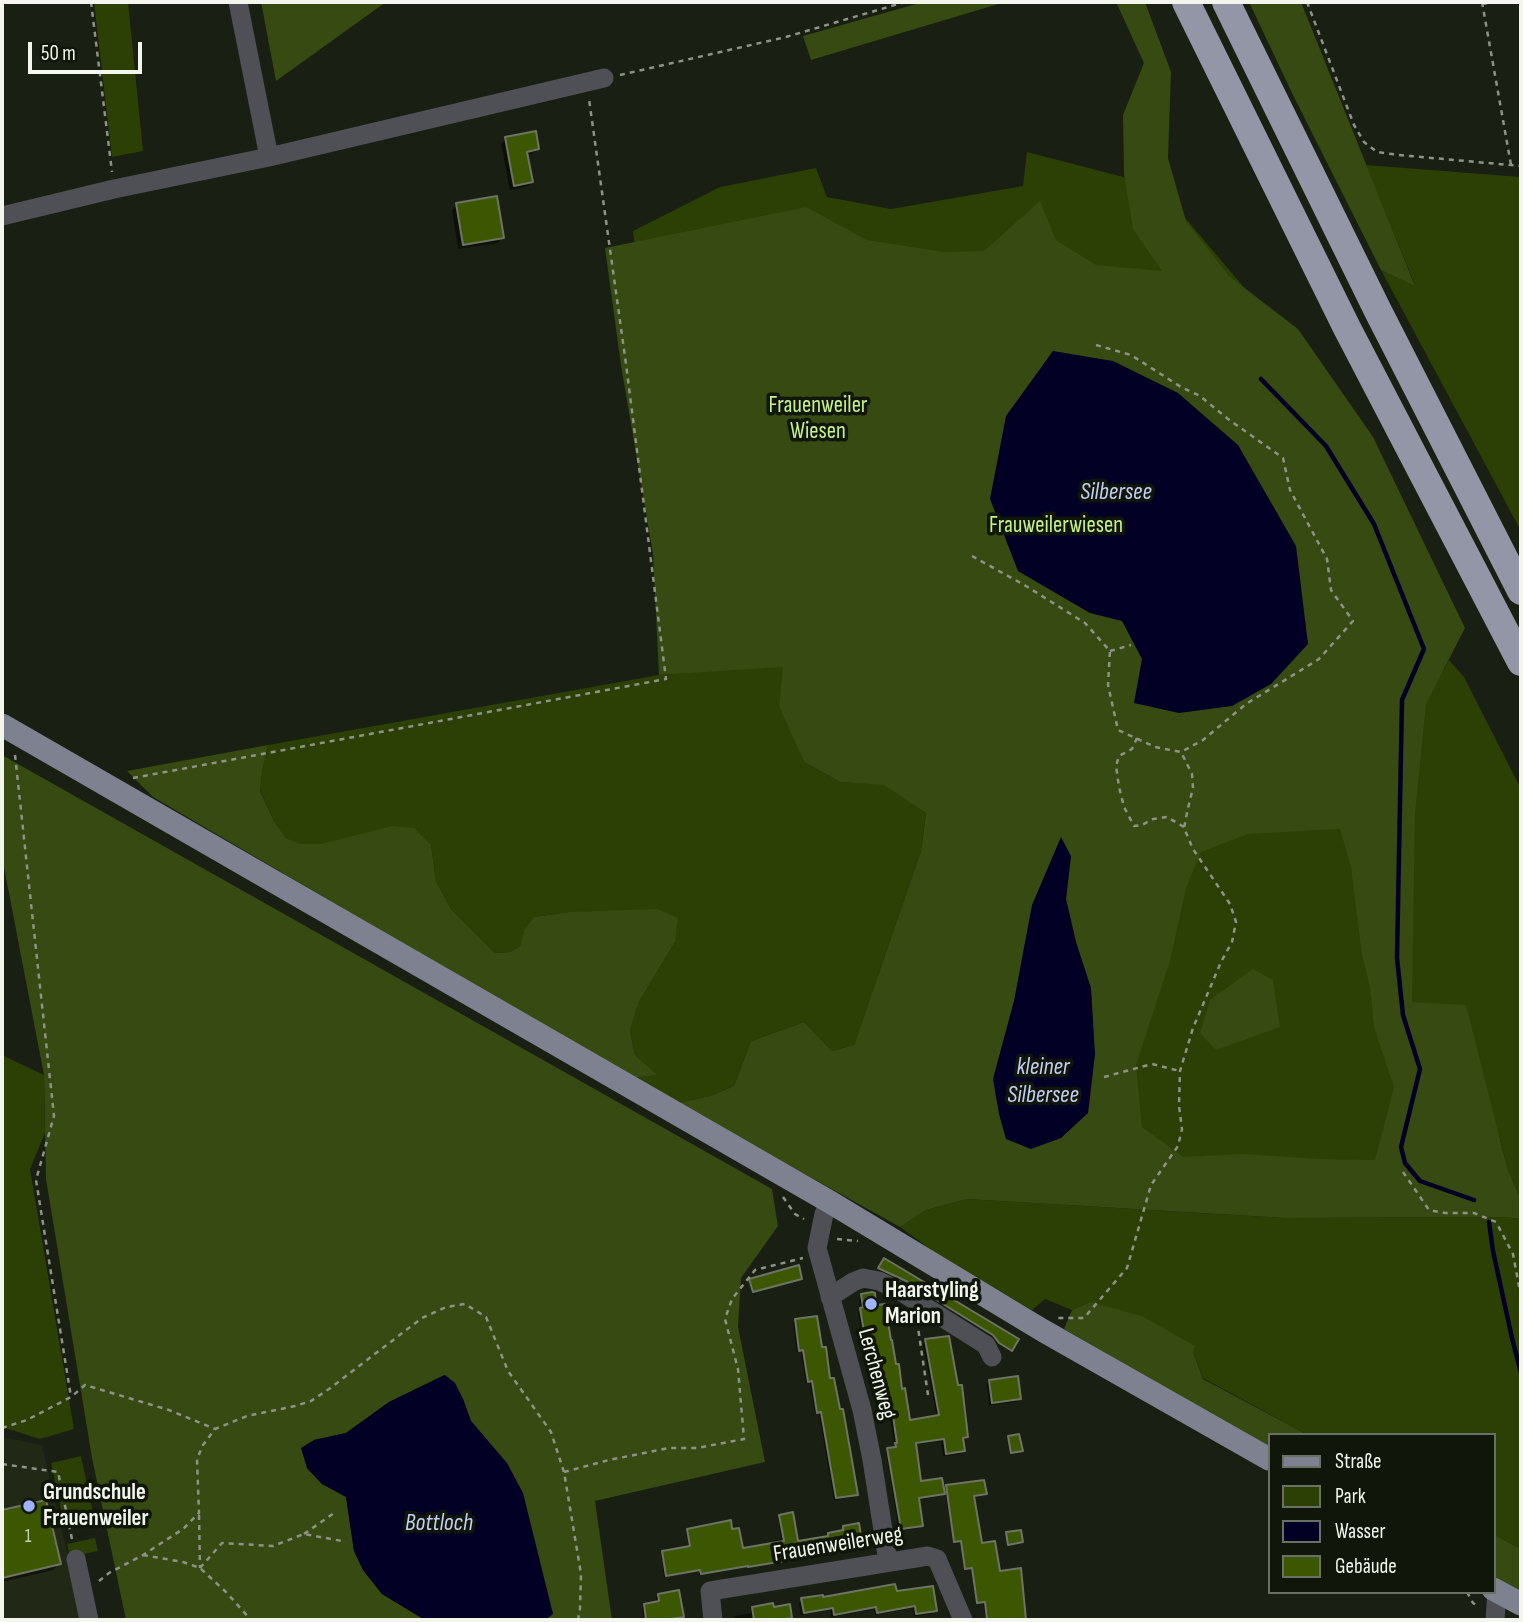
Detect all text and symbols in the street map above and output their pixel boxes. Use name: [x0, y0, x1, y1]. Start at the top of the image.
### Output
scale bar: [32, 28, 145, 72]
text: 50 m: [41, 41, 76, 66]
park label: Frauenweiler Wiesen: [769, 392, 867, 446]
water label: Silbersee: [1080, 479, 1152, 507]
park label: Frauweilerwiesen: [989, 512, 1123, 540]
water label: kleiner Silbersee: [1007, 1054, 1079, 1110]
place label: Haarstyling Marion: [885, 1277, 979, 1331]
marker: Haarstyling Marion: [863, 1296, 879, 1312]
street label: Lerchenweg: [851, 1325, 901, 1423]
legend: [1268, 1433, 1495, 1594]
text: Straße: [1335, 1449, 1381, 1474]
place label: Grundschule Frauenweiler: [43, 1479, 149, 1533]
text: Park: [1335, 1484, 1366, 1509]
marker: Grundschule Frauenweiler: [21, 1498, 37, 1514]
water label: Bottloch: [405, 1510, 473, 1538]
text: Wasser: [1335, 1519, 1386, 1544]
street label: Frauenweilerweg: [771, 1521, 905, 1569]
house number: 1: [25, 1526, 31, 1548]
text: Gebäude: [1335, 1554, 1397, 1579]

